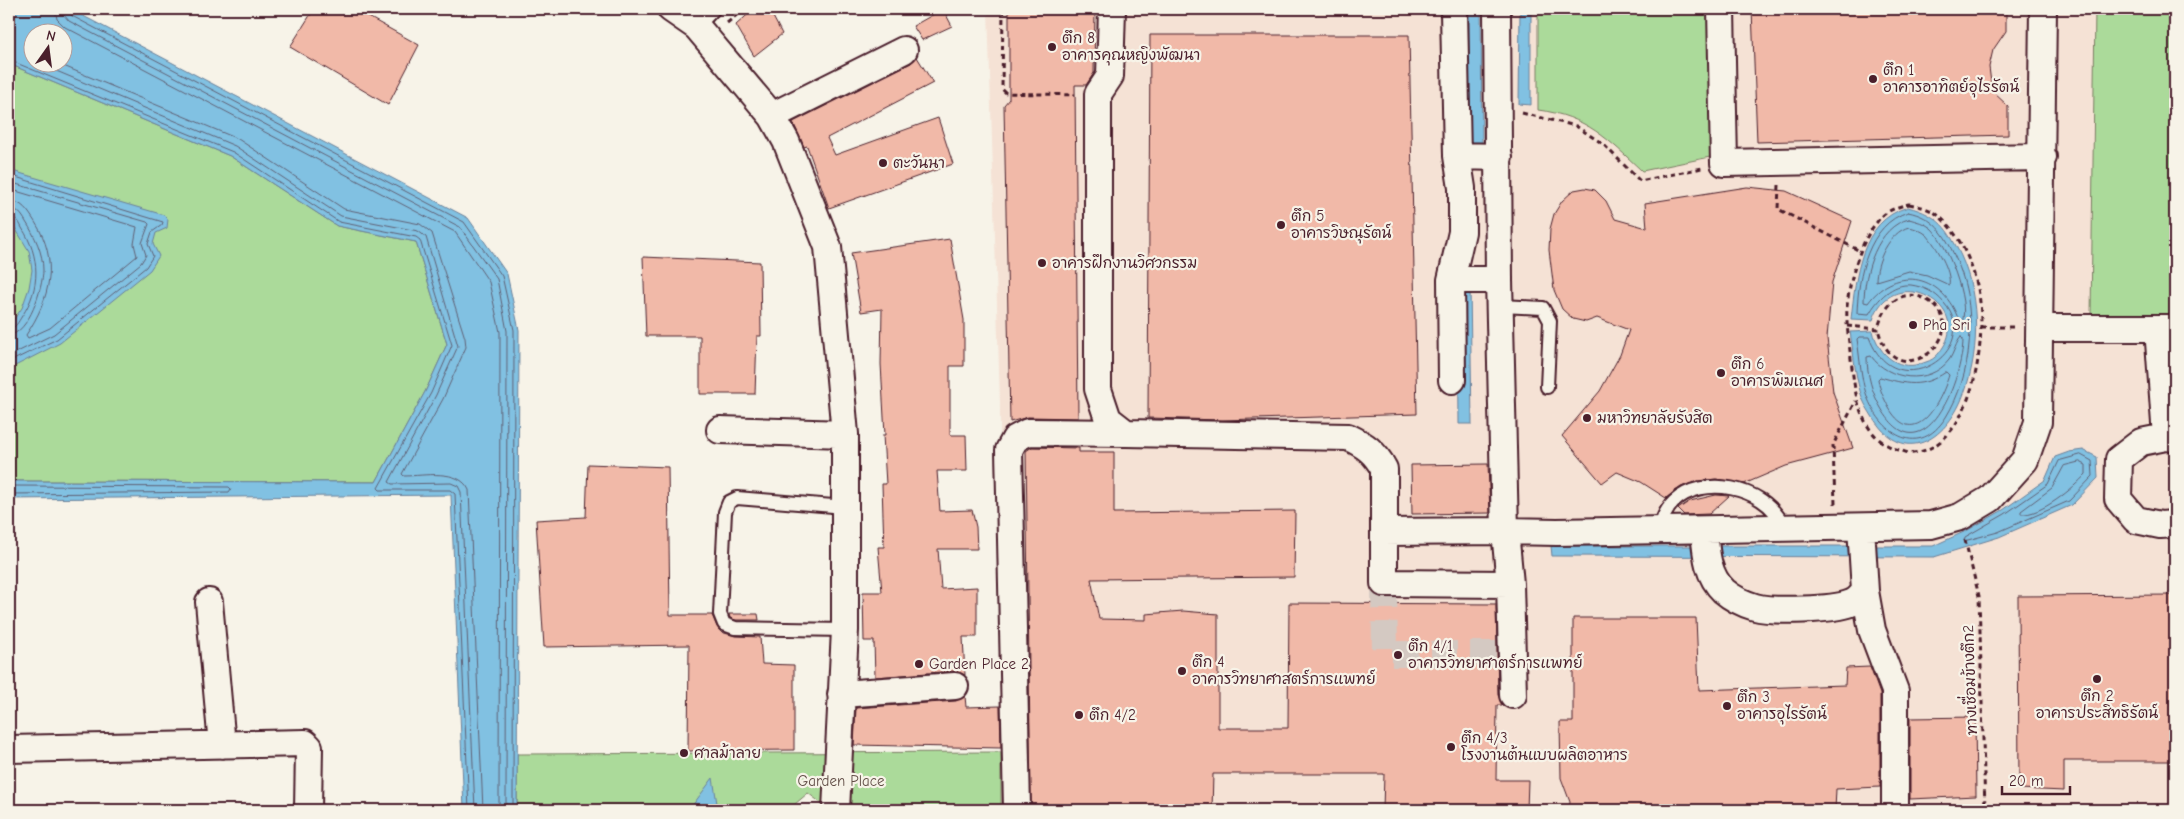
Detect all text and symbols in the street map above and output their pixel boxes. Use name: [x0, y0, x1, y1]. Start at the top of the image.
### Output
north arrow: [22, 22, 72, 72]
text: N: [45, 27, 58, 45]
place label: ตึก 8 อาคารคุณหญิงพัฒนา: [1062, 29, 1200, 66]
marker: ตึก 8 อาคารคุณหญิงพัฒนา: [1046, 41, 1058, 53]
place label: ตึก 1 อาคารอาทิตย์อุไรรัตน์: [1883, 61, 2019, 98]
marker: ตึก 1 อาคารอาทิตย์อุไรรัตน์: [1867, 73, 1879, 85]
place label: ตะวันนา: [893, 154, 945, 172]
marker: ตะวันนา: [877, 157, 889, 169]
place label: ตึก 5 อาคารวิษณุรัตน์: [1291, 207, 1392, 244]
marker: ตึก 5 อาคารวิษณุรัตน์: [1275, 219, 1287, 231]
place label: อาคารฝึกงานวิศวกรรม: [1052, 254, 1197, 272]
marker: อาคารฝึกงานวิศวกรรม: [1036, 257, 1048, 269]
place label: Pha Sri: [1923, 316, 1970, 334]
marker: Pha Sri: [1907, 319, 1919, 331]
place label: ตึก 6 อาคารพิฆเณศ: [1731, 355, 1824, 390]
marker: ตึก 6 อาคารพิฆเณศ: [1715, 367, 1727, 379]
place label: มหาวิทยาลัยรังสิต: [1597, 409, 1713, 427]
marker: มหาวิทยาลัยรังสิต: [1581, 412, 1593, 424]
street label: ทางเชื่อมข้างตึก2: [1954, 625, 1981, 736]
place label: ตึก 4/1 อาคารวิทยาศาตร์การแพทย์: [1408, 637, 1583, 672]
marker: ตึก 4/1 อาคารวิทยาศาตร์การแพทย์: [1392, 649, 1404, 661]
place label: ตึก 4 อาคารวิทยาศาสตร์การแพทย์: [1192, 653, 1376, 688]
place label: Garden Place 2: [929, 655, 1029, 673]
marker: Garden Place 2: [913, 658, 925, 670]
marker: ตึก 4 อาคารวิทยาศาสตร์การแพทย์: [1176, 665, 1188, 677]
marker: ตึก 2 อาคารประสิทธิรัตน์: [2091, 673, 2103, 685]
place label: ตึก 2 อาคารประสิทธิรัตน์: [2036, 687, 2158, 722]
place label: ตึก 3 อาคารอุไรรัตน์: [1737, 688, 1827, 725]
marker: ตึก 3 อาคารอุไรรัตน์: [1721, 700, 1733, 712]
place label: ตึก 4/2: [1089, 706, 1136, 724]
marker: ตึก 4/2: [1073, 709, 1085, 721]
place label: ตึก 4/3 โรงงานต้นแบบผลิตอาหาร: [1461, 729, 1628, 764]
marker: ตึก 4/3 โรงงานต้นแบบผลิตอาหาร: [1445, 741, 1457, 753]
place label: ศาลม้าลาย: [694, 743, 761, 762]
marker: ศาลม้าลาย: [678, 747, 690, 759]
scale bar: [2002, 764, 2069, 796]
park label: Garden Place: [798, 772, 885, 790]
text: 20 m: [2009, 772, 2043, 790]

